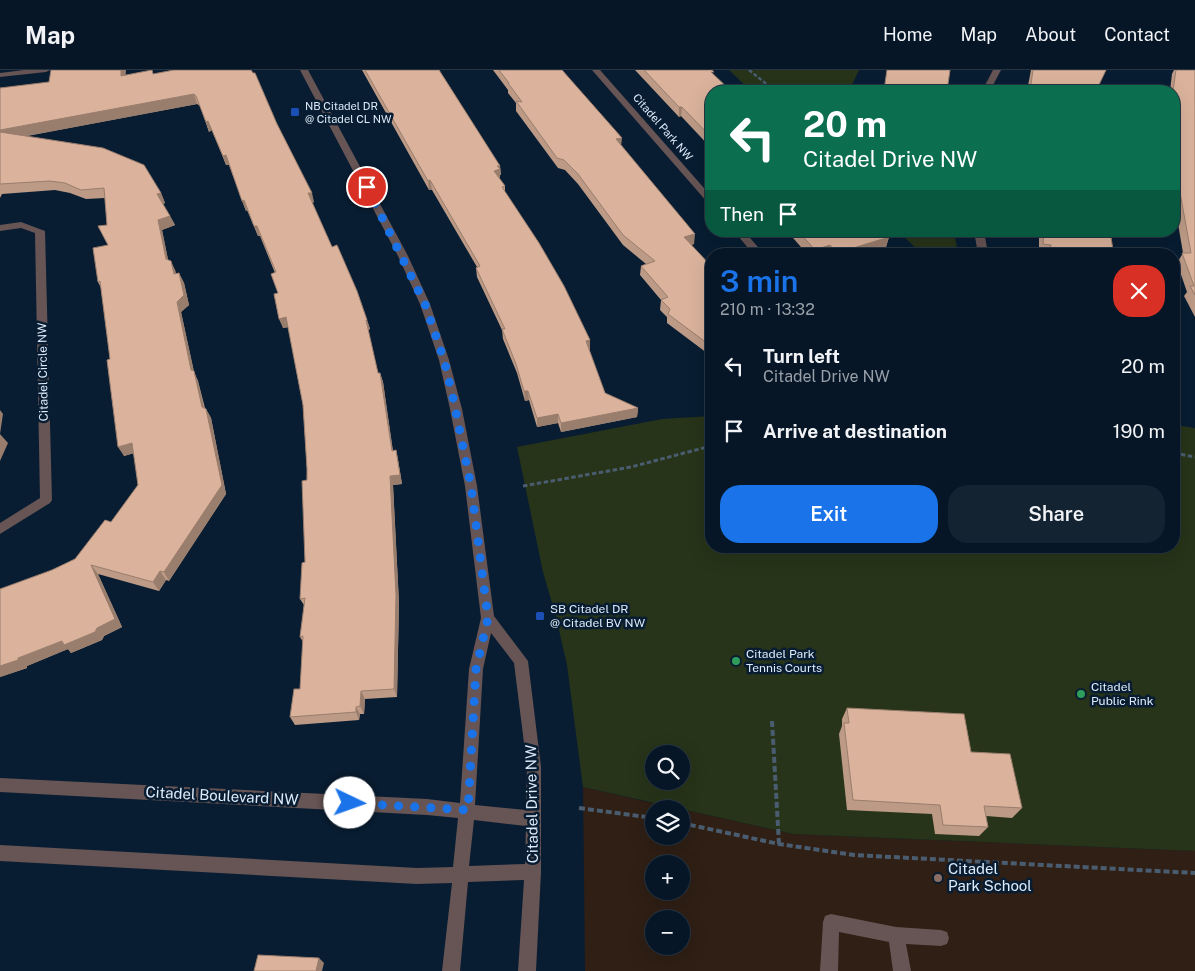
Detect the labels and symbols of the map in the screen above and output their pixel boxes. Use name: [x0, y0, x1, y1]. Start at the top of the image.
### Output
street label: Citadel Park NW: [631, 91, 696, 163]
place label: NB Citadel DR @ Citadel CL NW: [305, 100, 392, 125]
marker: NB Citadel DR @ Citadel CL NW: [289, 106, 301, 118]
pin: [346, 166, 388, 208]
street label: Citadel Circle NW: [35, 322, 51, 422]
place label: SB Citadel DR @ Citadel BV NW: [550, 602, 646, 630]
marker: SB Citadel DR @ Citadel BV NW: [534, 610, 546, 622]
place label: Citadel Park Tennis Courts: [746, 647, 822, 675]
marker: Citadel Park Tennis Courts: [730, 655, 742, 667]
place label: Citadel Public Rink: [1091, 680, 1154, 708]
marker: Citadel Public Rink: [1075, 688, 1087, 700]
street label: Citadel Drive NW: [522, 744, 541, 864]
position arrow: [323, 776, 375, 828]
street label: Citadel Boulevard NW: [145, 783, 299, 808]
place label: Citadel Park School: [948, 860, 1032, 894]
marker: Citadel Park School: [932, 872, 944, 884]

